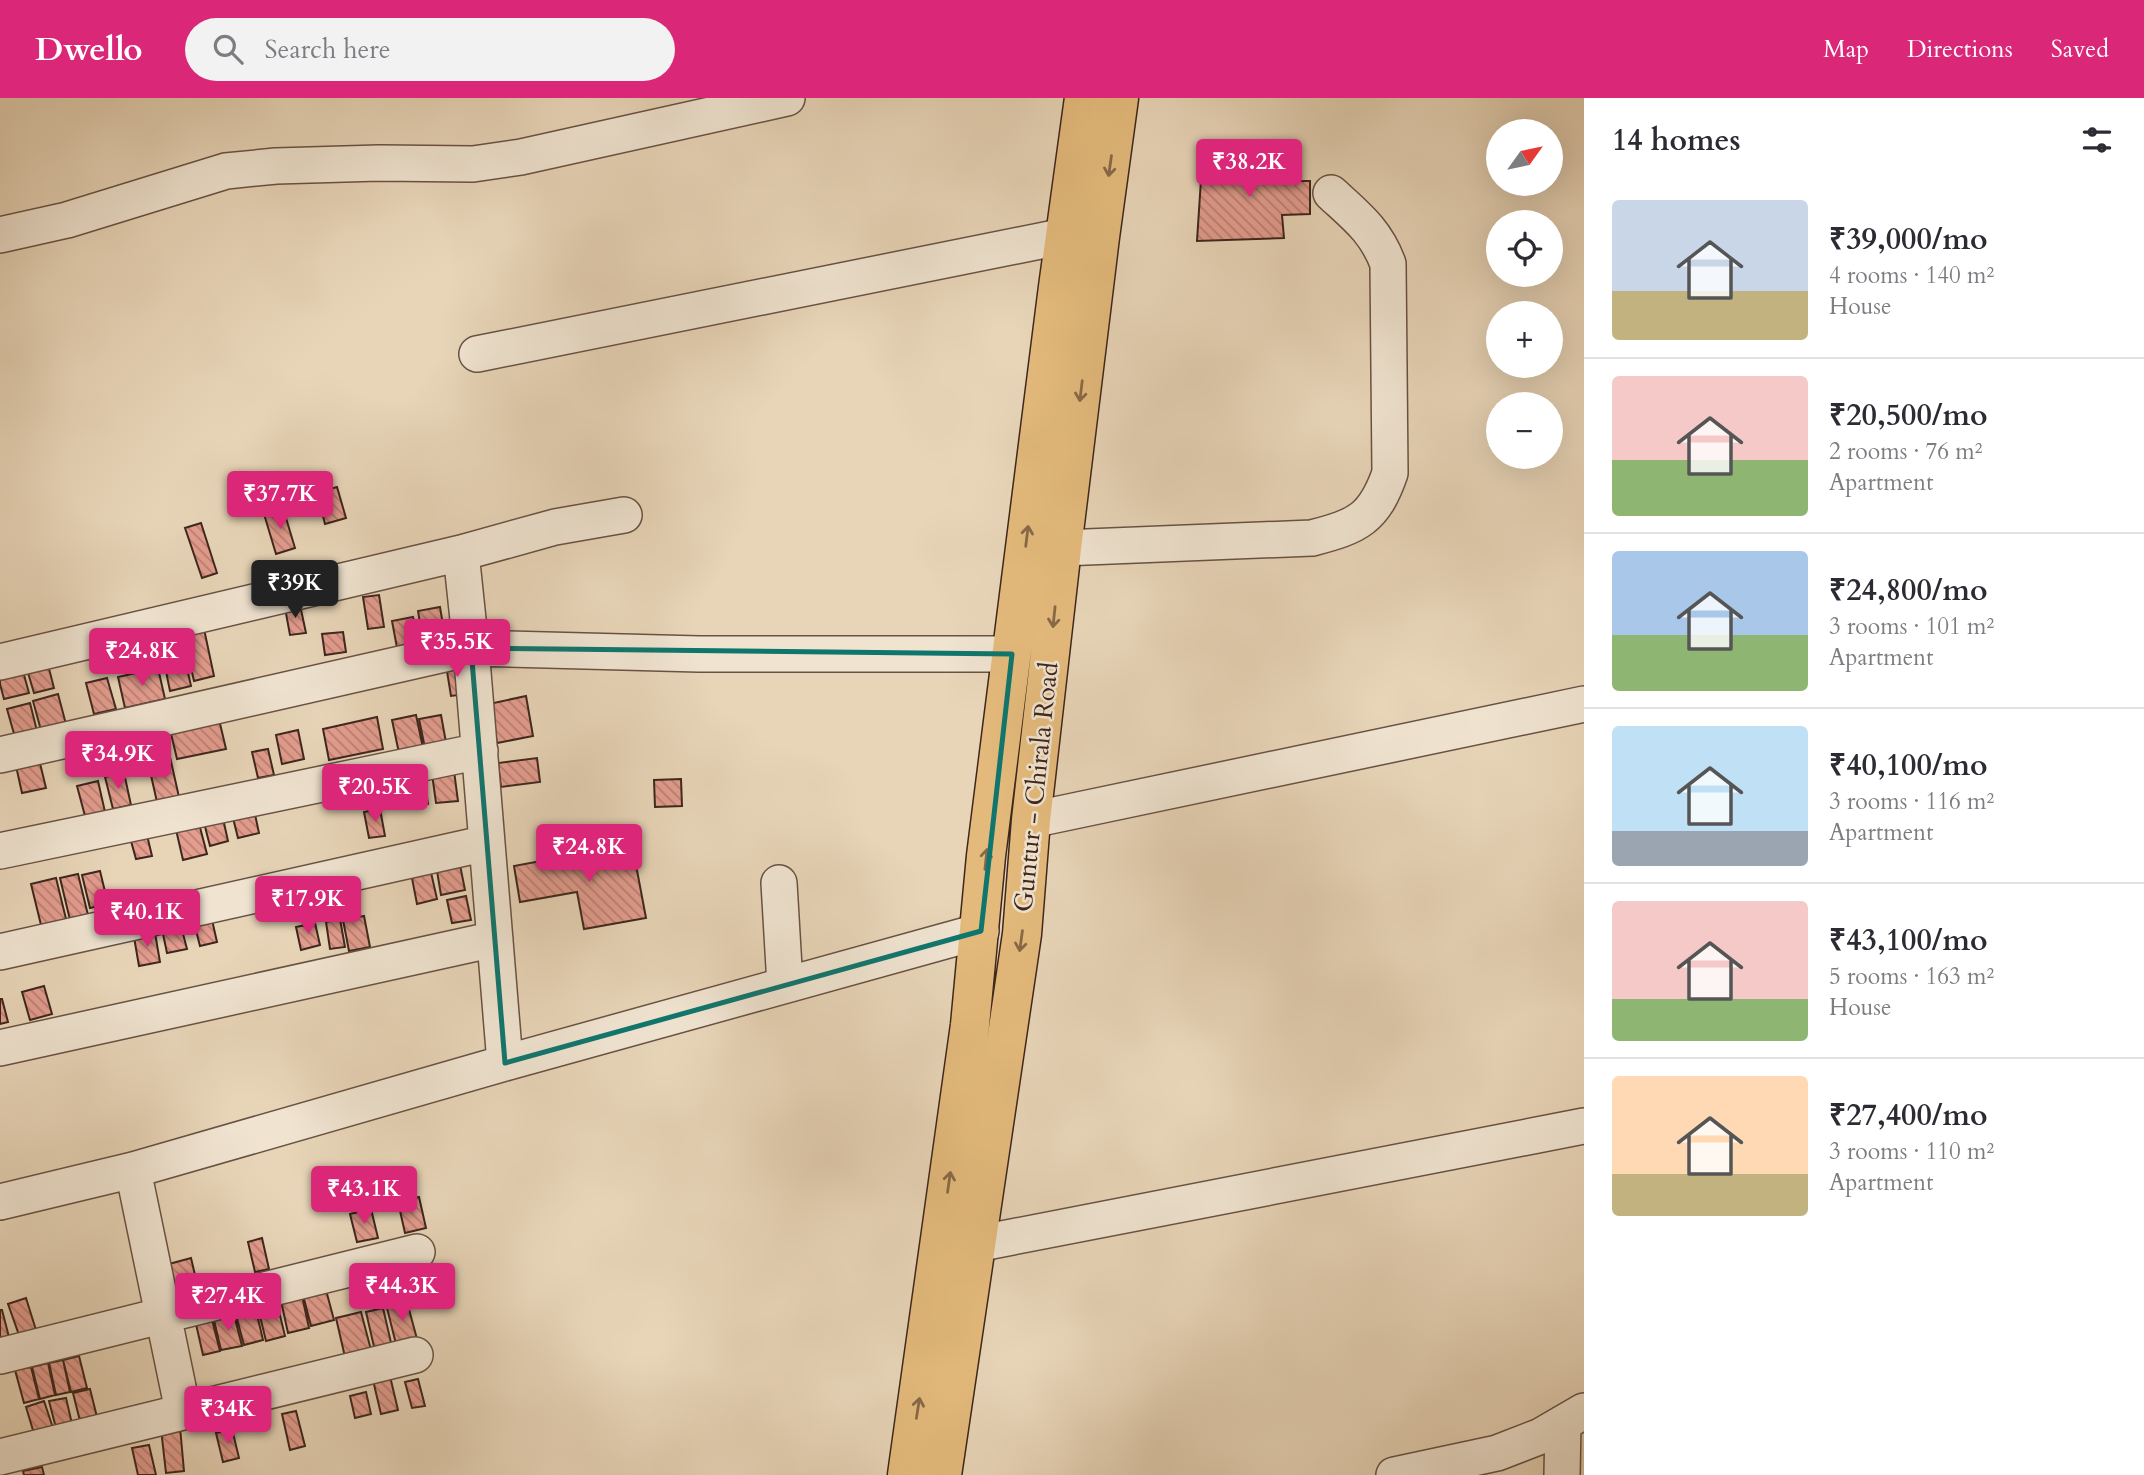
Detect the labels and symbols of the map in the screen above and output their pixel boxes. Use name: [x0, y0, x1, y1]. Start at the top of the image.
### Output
north arrow: [1486, 119, 1563, 196]
pin: ₹38.2K: [1192, 140, 1306, 199]
one-way arrow: [1103, 154, 1116, 176]
one-way arrow: [1074, 379, 1087, 402]
pin: ₹37.7K: [223, 472, 337, 531]
one-way arrow: [1021, 525, 1034, 548]
pin: ₹39K: [254, 560, 336, 620]
one-way arrow: [1047, 605, 1060, 628]
pin: ₹35.5K: [400, 620, 514, 679]
pin: ₹24.8K: [85, 628, 199, 688]
street label: Guntur - Chirala Road: [1005, 660, 1067, 914]
pin: ₹34.9K: [61, 732, 175, 791]
pin: ₹20.5K: [318, 764, 432, 824]
pin: ₹24.8K: [532, 824, 646, 884]
one-way arrow: [980, 848, 993, 871]
pin: ₹17.9K: [251, 876, 365, 936]
pin: ₹40.1K: [90, 890, 204, 949]
one-way arrow: [1014, 929, 1027, 952]
pin: ₹43.1K: [307, 1166, 421, 1226]
one-way arrow: [942, 1171, 955, 1194]
pin: ₹44.3K: [345, 1264, 459, 1323]
pin: ₹27.4K: [171, 1274, 285, 1333]
pin: ₹34K: [187, 1386, 269, 1446]
one-way arrow: [912, 1397, 925, 1419]

